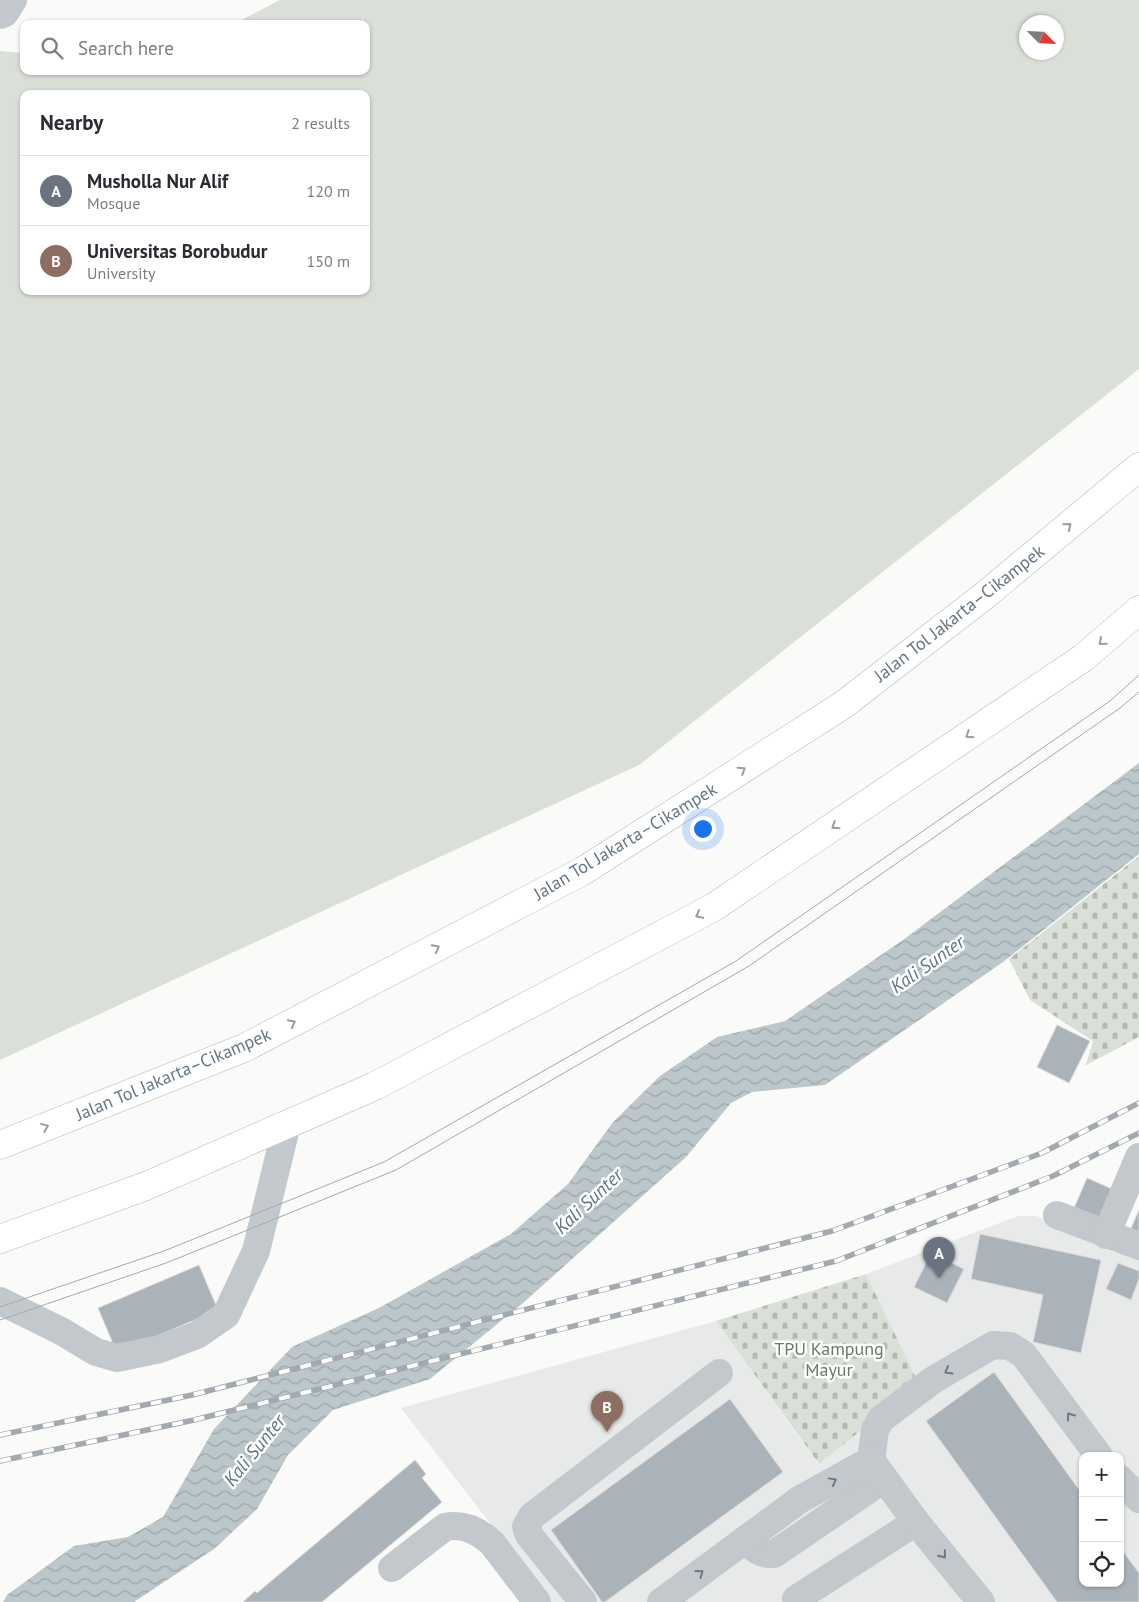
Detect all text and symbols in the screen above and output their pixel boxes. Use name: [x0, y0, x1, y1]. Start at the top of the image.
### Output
north arrow: [1019, 15, 1064, 60]
search box: [20, 20, 370, 75]
icon: search: [38, 34, 66, 62]
text: Search here: [78, 36, 174, 60]
text: Nearby: [40, 109, 103, 136]
text: 2 results: [291, 113, 350, 133]
text: Musholla Nur Alif: [87, 169, 228, 193]
text: A: [51, 181, 61, 201]
text: 120 m: [307, 181, 350, 201]
text: Mosque: [87, 193, 140, 213]
text: Universitas Borobudur: [87, 239, 267, 263]
text: B: [51, 251, 61, 271]
text: 150 m: [307, 251, 350, 271]
text: University: [87, 263, 155, 283]
one-way arrow: [1062, 524, 1071, 532]
street label: Jalan Tol Jakarta–Cikampek: [868, 539, 1049, 687]
one-way arrow: [1099, 636, 1108, 644]
one-way arrow: [965, 729, 975, 738]
one-way arrow: [736, 766, 745, 776]
street label: Jalan Tol Jakarta–Cikampek: [528, 777, 721, 905]
your location: [690, 816, 716, 842]
one-way arrow: [831, 820, 840, 829]
one-way arrow: [695, 909, 704, 919]
water label: Kali Sunter: [885, 929, 970, 998]
one-way arrow: [431, 944, 440, 954]
one-way arrow: [287, 1020, 296, 1030]
street label: Jalan Tol Jakarta–Cikampek: [71, 1022, 274, 1126]
one-way arrow: [40, 1123, 49, 1133]
water label: Kali Sunter: [549, 1162, 629, 1239]
pin: A: [923, 1237, 955, 1278]
park label: TPU Kampung Mayur: [774, 1337, 884, 1381]
one-way arrow: [945, 1364, 954, 1374]
pin: B: [591, 1391, 623, 1432]
water label: Kali Sunter: [218, 1408, 291, 1491]
one-way arrow: [1067, 1413, 1076, 1422]
map controls: [1079, 1452, 1124, 1587]
button: +: [1079, 1452, 1124, 1497]
one-way arrow: [828, 1477, 837, 1487]
button: −: [1079, 1497, 1124, 1542]
button: locate: [1079, 1542, 1124, 1587]
one-way arrow: [937, 1549, 945, 1558]
one-way arrow: [694, 1570, 704, 1579]

